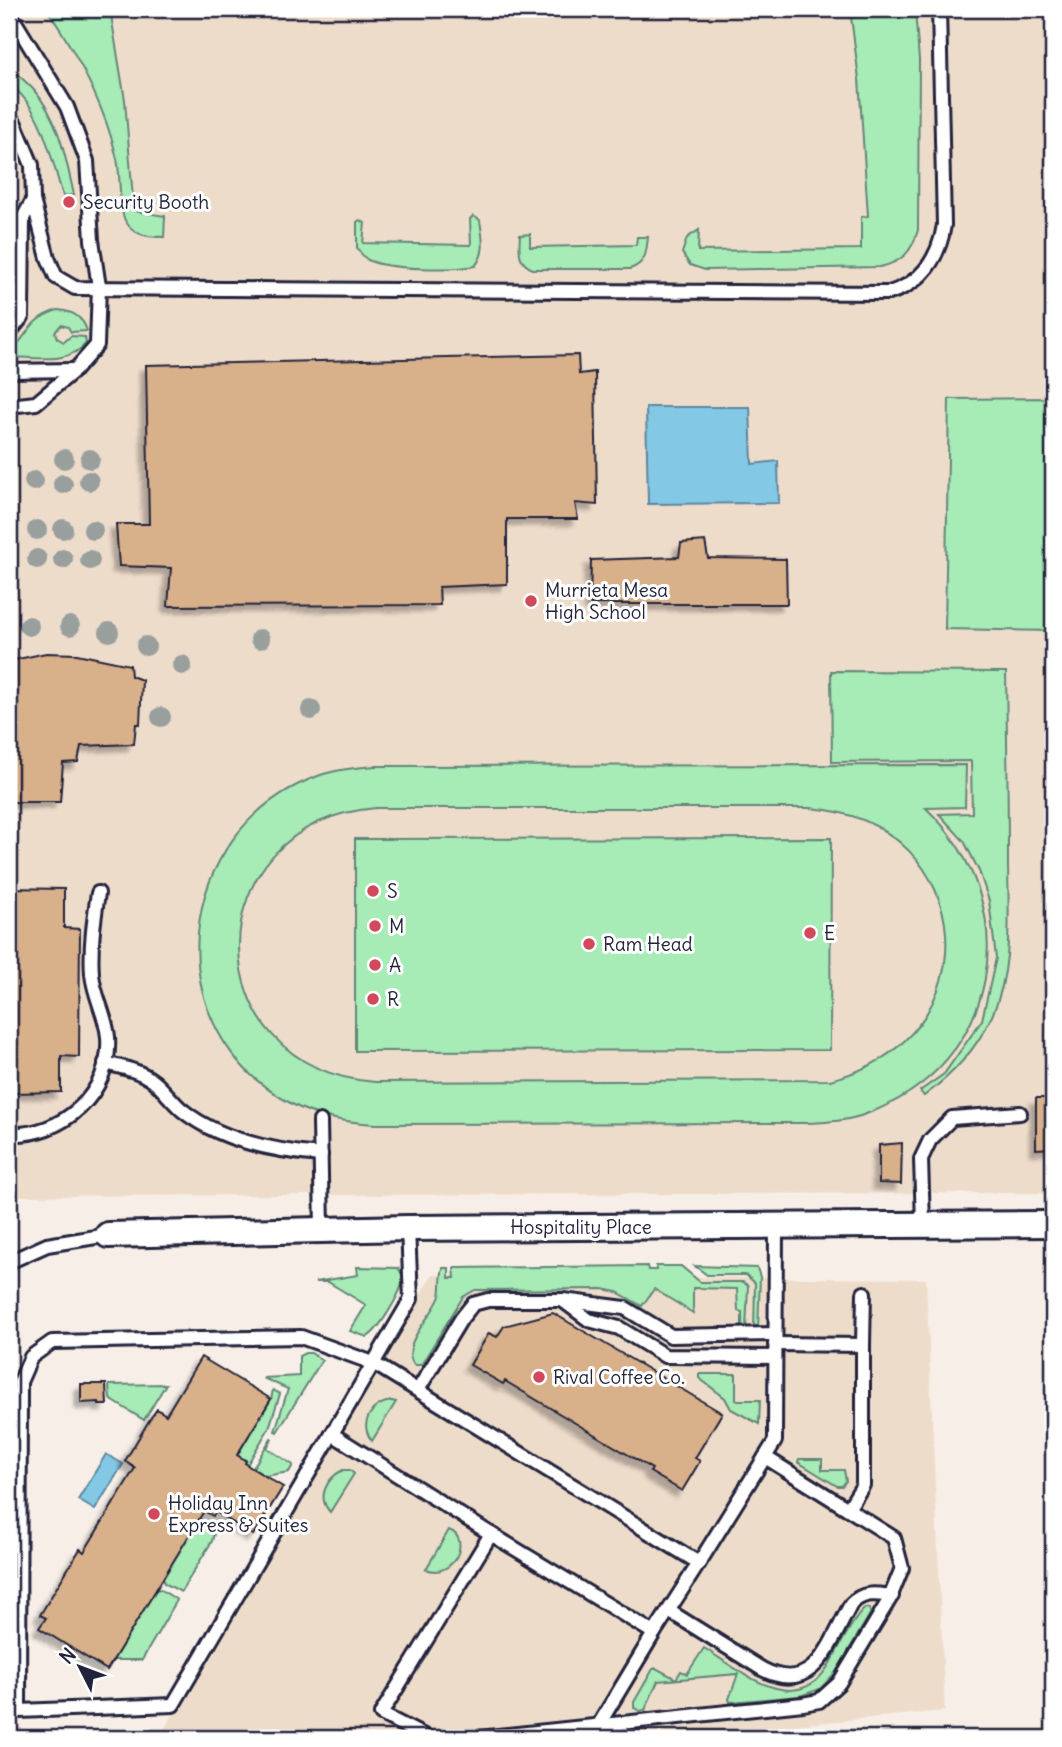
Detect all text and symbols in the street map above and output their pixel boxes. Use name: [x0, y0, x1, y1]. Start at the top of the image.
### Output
place label: Security Booth: [83, 190, 209, 214]
marker: Security Booth: [61, 194, 77, 210]
place label: Murrieta Mesa High School: [545, 578, 668, 624]
marker: Murrieta Mesa High School: [523, 593, 539, 609]
place label: S: [387, 879, 398, 903]
marker: S: [365, 883, 381, 899]
place label: M: [389, 914, 404, 938]
marker: M: [367, 918, 383, 934]
place label: E: [824, 921, 835, 945]
marker: E: [802, 925, 818, 941]
place label: Ram Head: [603, 932, 693, 956]
marker: Ram Head: [581, 936, 597, 952]
place label: A: [389, 953, 401, 977]
marker: A: [367, 957, 383, 973]
place label: R: [387, 987, 399, 1011]
marker: R: [365, 991, 381, 1007]
street label: Hospitality Place: [510, 1215, 652, 1239]
place label: Rival Coffee Co.: [553, 1365, 685, 1389]
marker: Rival Coffee Co.: [531, 1369, 547, 1385]
place label: Holiday Inn Express & Suites: [168, 1491, 309, 1537]
marker: Holiday Inn Express & Suites: [146, 1506, 162, 1522]
north arrow: [46, 1632, 116, 1702]
text: N: [54, 1643, 81, 1669]

